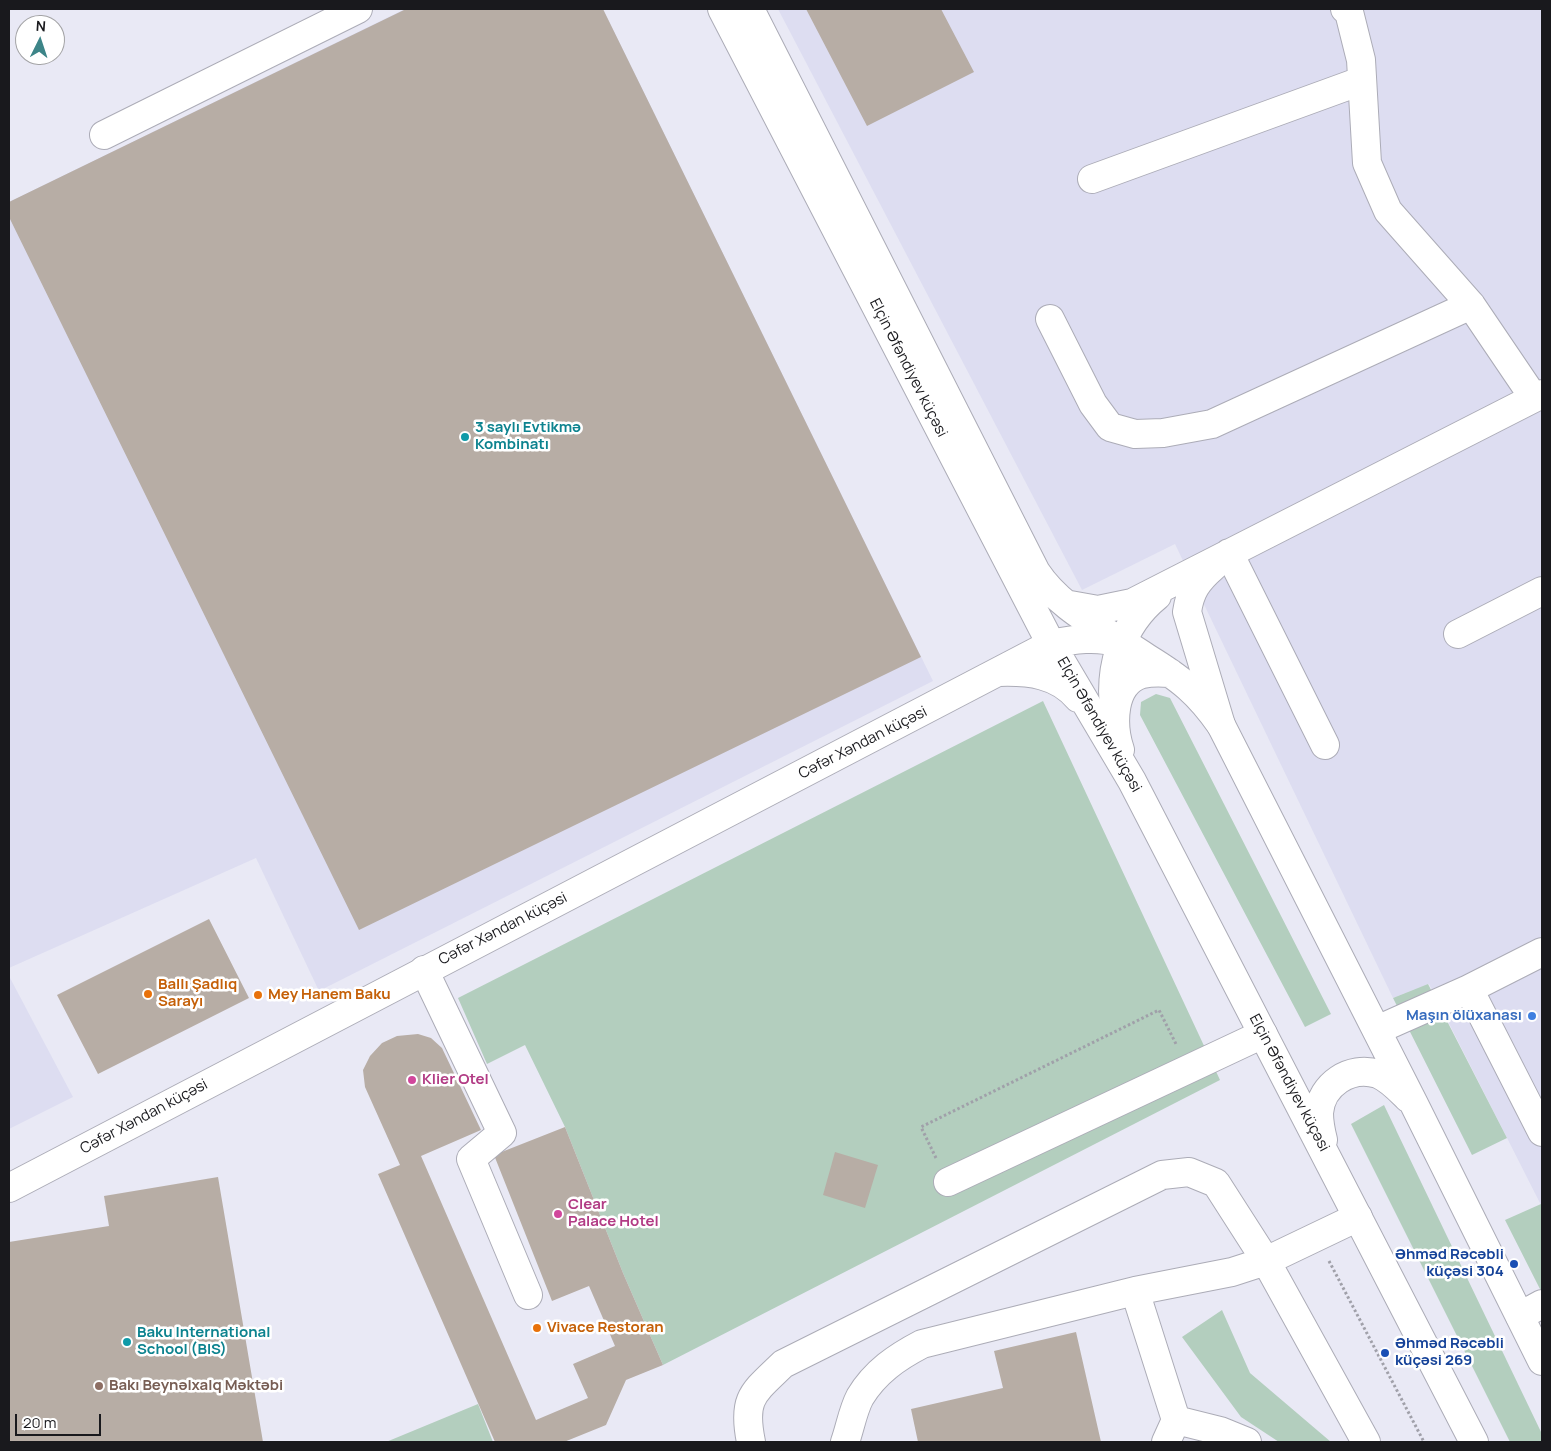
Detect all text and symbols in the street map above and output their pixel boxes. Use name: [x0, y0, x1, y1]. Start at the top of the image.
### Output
north arrow: [15, 15, 65, 65]
text: N: [35, 16, 47, 35]
street label: Elçin Əfəndiyev küçəsi: [865, 296, 951, 440]
place label: 3 saylı Evtikmə Kombinatı: [475, 419, 581, 454]
marker: 3 saylı Evtikmə Kombinatı: [459, 431, 471, 443]
street label: Elçin Əfəndiyev küçəsi: [1053, 654, 1145, 796]
street label: Cəfər Xəndan küçəsi: [796, 703, 930, 783]
street label: Cəfər Xəndan küçəsi: [436, 889, 570, 969]
place label: Ballı Şadlıq Sarayı: [158, 976, 237, 1011]
place label: Mey Hanem Baku: [268, 986, 391, 1004]
marker: Ballı Şadlıq Sarayı: [142, 988, 154, 1000]
marker: Mey Hanem Baku: [252, 989, 264, 1001]
place label: Maşın ölüxanası: [1406, 1007, 1522, 1025]
marker: Maşın ölüxanası: [1526, 1010, 1538, 1022]
street label: Elçin Əfəndiyev küçəsi: [1245, 1011, 1333, 1155]
place label: Klier Otel: [422, 1071, 489, 1089]
marker: Klier Otel: [406, 1074, 418, 1086]
street label: Cəfər Xəndan küçəsi: [77, 1076, 211, 1158]
place label: Clear Palace Hotel: [568, 1196, 659, 1231]
marker: Clear Palace Hotel: [552, 1208, 564, 1220]
place label: Əhməd Rəcəbli küçəsi 304: [1395, 1246, 1504, 1281]
marker: Əhməd Rəcəbli küçəsi 304: [1508, 1258, 1520, 1270]
place label: Vivace Restoran: [547, 1319, 664, 1337]
marker: Vivace Restoran: [531, 1322, 543, 1334]
place label: Baku International School (BIS): [137, 1324, 270, 1359]
place label: Əhməd Rəcəbli küçəsi 269: [1395, 1335, 1504, 1370]
marker: Baku International School (BIS): [121, 1336, 133, 1348]
marker: Əhməd Rəcəbli küçəsi 269: [1379, 1347, 1391, 1359]
place label: Bakı Beynəlxalq Məktəbi: [109, 1377, 283, 1395]
marker: Bakı Beynəlxalq Məktəbi: [93, 1380, 105, 1392]
scale bar: [18, 1404, 104, 1436]
text: 20 m: [23, 1412, 56, 1433]

